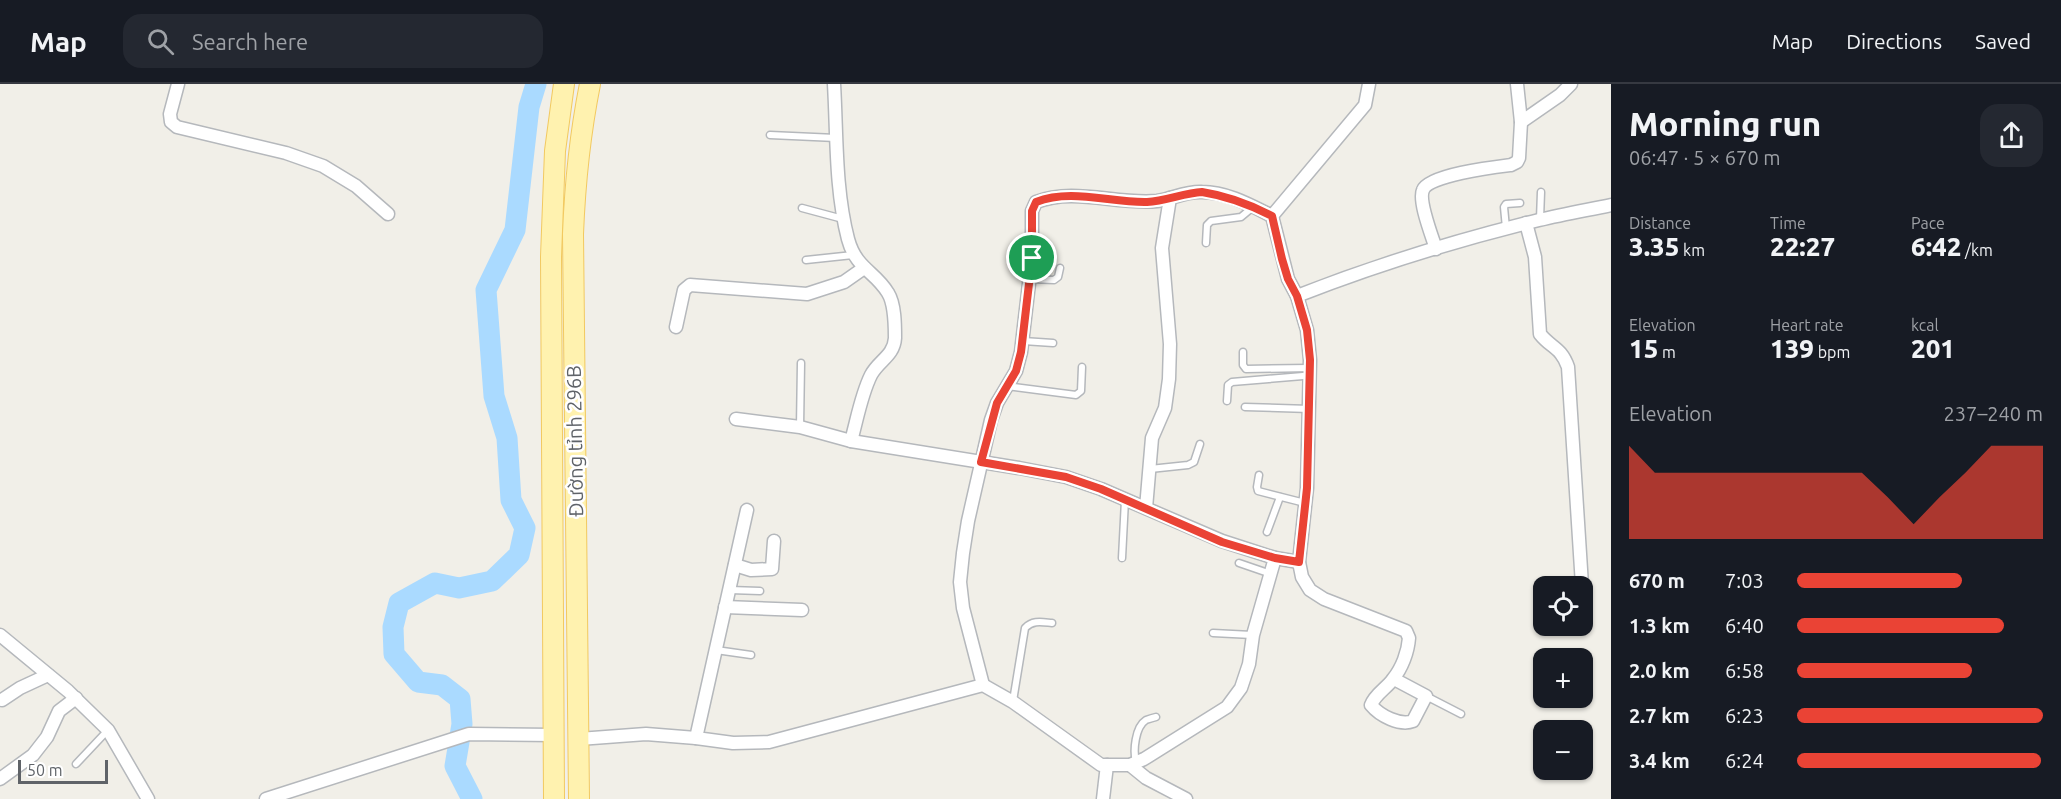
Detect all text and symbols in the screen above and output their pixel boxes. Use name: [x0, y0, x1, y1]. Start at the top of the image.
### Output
search box: [123, 14, 543, 68]
icon: search: [144, 25, 177, 58]
text: Map: [30, 26, 87, 57]
text: Search here: [192, 29, 308, 54]
text: Map: [1772, 29, 1813, 53]
text: Directions: [1846, 29, 1942, 53]
text: Saved: [1975, 29, 2031, 53]
button: share: [1980, 104, 2043, 167]
text: Morning run: [1629, 105, 1821, 142]
text: 06:47 · 5 × 670 m: [1629, 146, 1781, 169]
text: Distance: [1629, 214, 1691, 232]
text: Time: [1770, 214, 1806, 232]
text: Pace: [1911, 214, 1945, 232]
pin: [1006, 232, 1057, 283]
text: 3.35: [1629, 232, 1679, 261]
text: 22:27: [1770, 232, 1835, 261]
text: 6:42: [1911, 232, 1961, 261]
icon: arrive: [1015, 241, 1048, 274]
text: km: [1679, 241, 1705, 259]
text: /km: [1961, 241, 1993, 259]
text: Elevation: [1629, 316, 1696, 334]
text: Heart rate: [1770, 316, 1844, 334]
text: kcal: [1911, 316, 1939, 334]
text: 15: [1629, 334, 1658, 363]
text: 139: [1770, 334, 1814, 363]
text: 201: [1911, 334, 1955, 363]
text: m: [1658, 343, 1676, 361]
text: bpm: [1814, 343, 1850, 361]
street label: Đường tỉnh 296B: [562, 365, 587, 517]
text: Elevation: [1629, 402, 1712, 425]
text: 237–240 m: [1944, 402, 2043, 425]
text: 670 m: [1629, 569, 1685, 592]
text: 7:03: [1725, 569, 1764, 592]
map controls: [1533, 576, 1593, 780]
button: locate: [1533, 576, 1593, 636]
text: 1.3 km: [1629, 614, 1690, 637]
text: 6:40: [1725, 614, 1764, 637]
button: +: [1533, 648, 1593, 708]
text: 2.0 km: [1629, 659, 1690, 682]
text: 6:58: [1725, 659, 1764, 682]
text: 2.7 km: [1629, 704, 1690, 727]
text: 6:23: [1725, 704, 1764, 727]
button: −: [1533, 720, 1593, 780]
text: 3.4 km: [1629, 749, 1690, 772]
text: 6:24: [1725, 749, 1764, 772]
scale bar: [18, 757, 108, 784]
text: 50 m: [27, 761, 63, 779]

